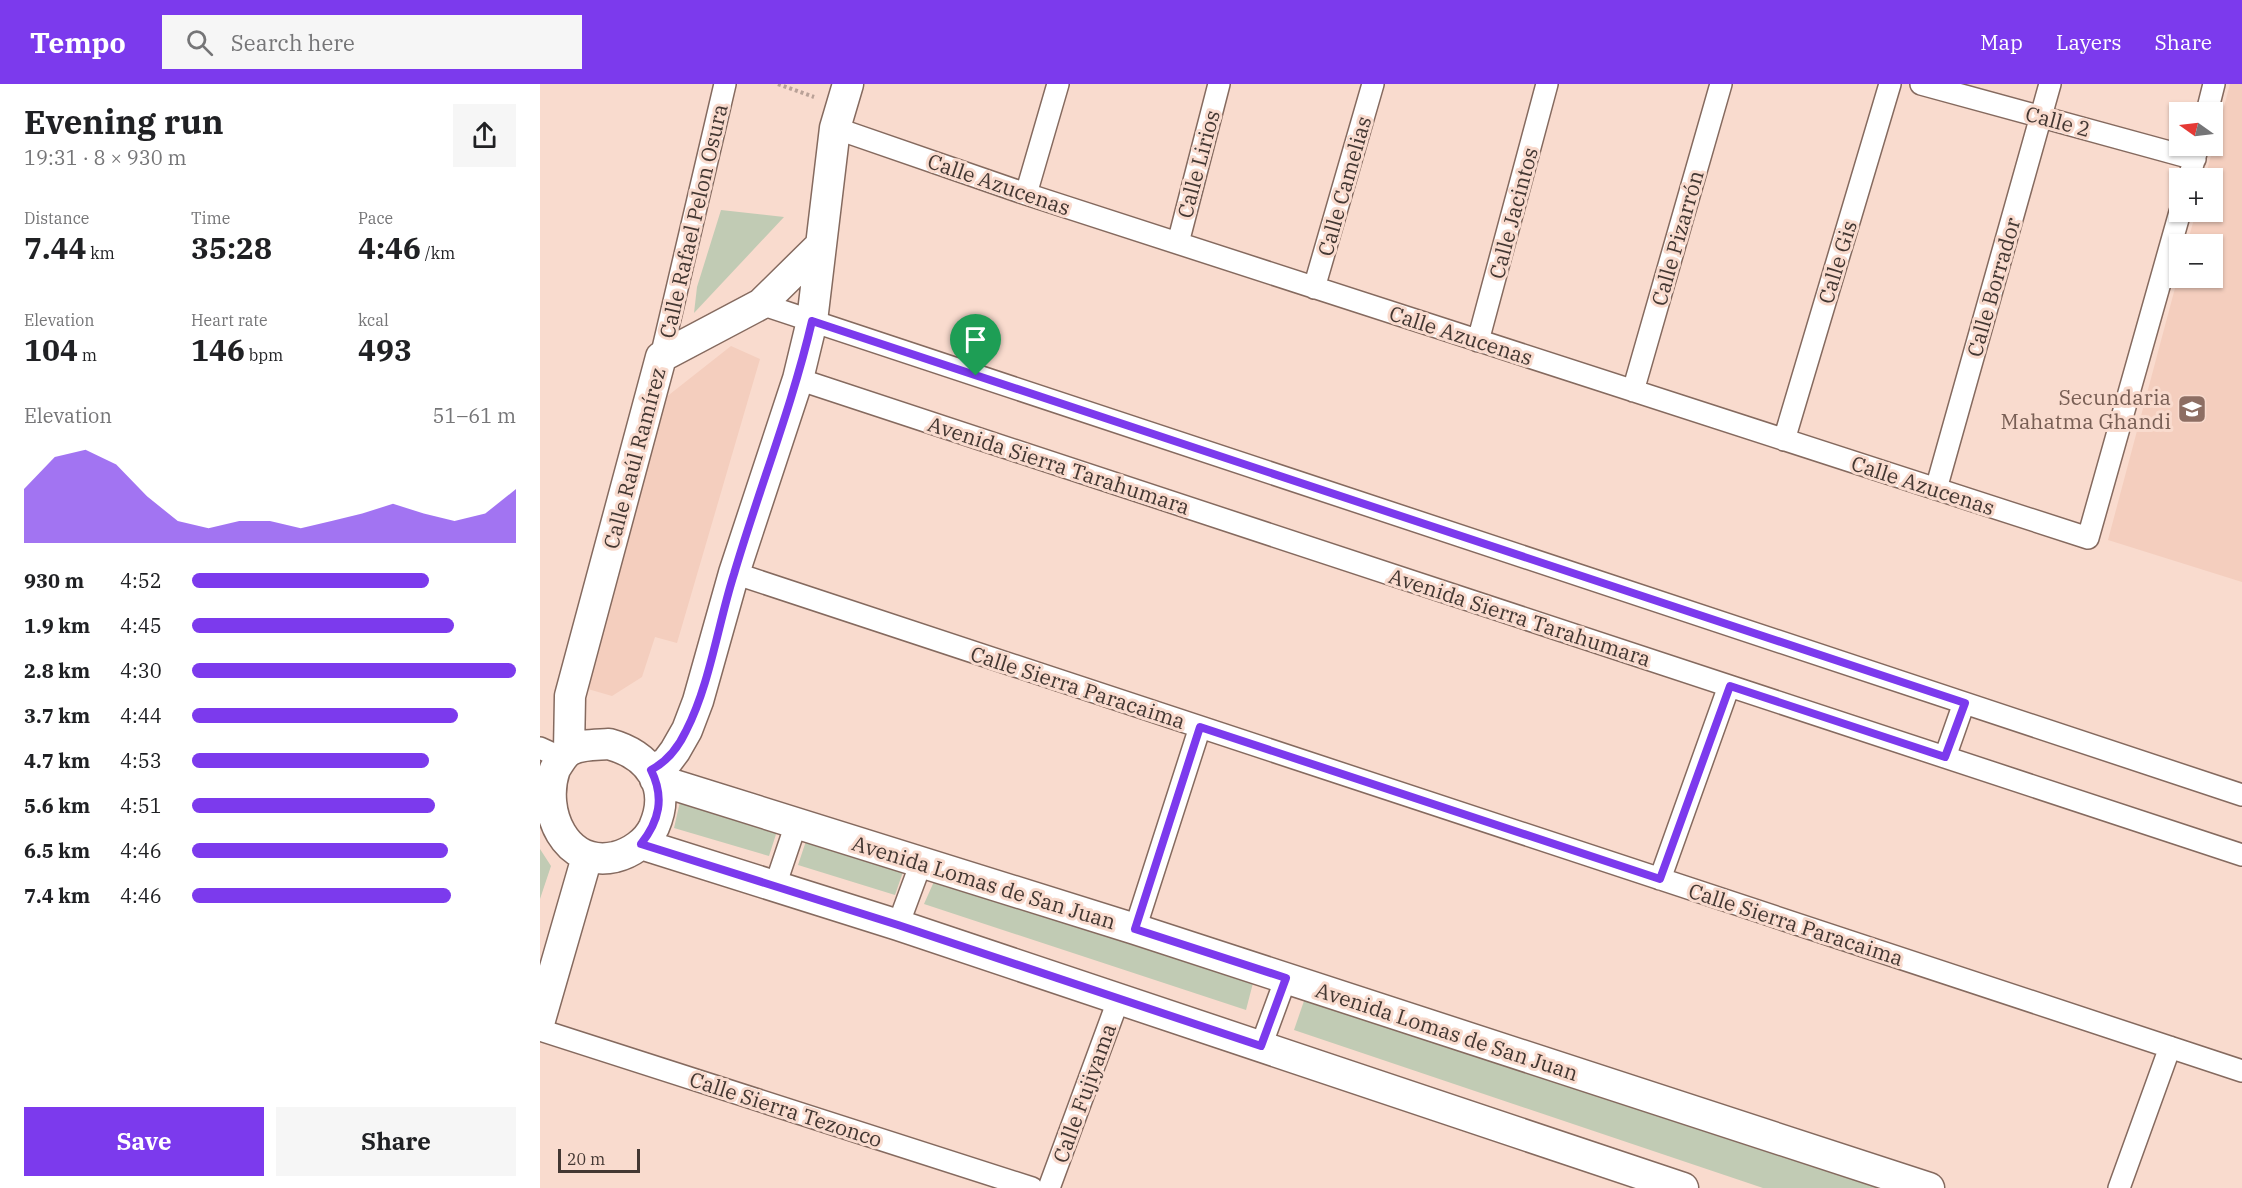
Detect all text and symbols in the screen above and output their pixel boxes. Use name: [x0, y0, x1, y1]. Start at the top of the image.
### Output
search box: [162, 15, 582, 69]
text: Tempo: [30, 24, 126, 61]
icon: search: [183, 26, 216, 59]
text: Search here: [231, 28, 355, 57]
text: Map: [1980, 28, 2023, 56]
text: Layers: [2056, 28, 2122, 56]
text: Share: [2155, 28, 2212, 56]
street label: Calle 2: [2022, 99, 2094, 143]
text: Evening run: [24, 100, 224, 143]
street label: Calle Rafael Pelon Osura: [652, 101, 734, 341]
north arrow: [2169, 102, 2223, 156]
map controls: [2169, 102, 2223, 288]
button: share: [453, 104, 516, 167]
street label: Calle Lirios: [1170, 107, 1226, 221]
street label: Calle Camelias: [1311, 113, 1377, 259]
text: 19:31 · 8 × 930 m: [24, 144, 187, 171]
street label: Calle Jacintos: [1482, 144, 1544, 282]
street label: Calle Azucenas: [924, 147, 1074, 221]
street label: Calle Pizarrón: [1644, 167, 1710, 309]
button: +: [2169, 168, 2223, 222]
text: Distance: [24, 208, 89, 228]
text: Time: [191, 208, 230, 228]
text: Pace: [358, 208, 393, 228]
street label: Calle Borrador: [1960, 213, 2026, 360]
street label: Calle Gis: [1811, 217, 1863, 307]
text: 7.44: [24, 228, 86, 267]
text: 35:28: [191, 228, 272, 267]
text: 4:46: [358, 228, 421, 267]
button: −: [2169, 234, 2223, 288]
text: km: [86, 243, 115, 263]
text: /km: [421, 243, 455, 263]
street label: Calle Azucenas: [1386, 299, 1536, 371]
text: Elevation: [24, 310, 94, 330]
text: Heart rate: [191, 310, 268, 330]
text: kcal: [358, 310, 389, 330]
pin: [950, 314, 1001, 376]
icon: arrive: [959, 323, 992, 356]
text: 104: [24, 330, 78, 369]
text: 146: [191, 330, 245, 369]
text: 493: [358, 330, 412, 369]
text: m: [78, 345, 97, 365]
text: bpm: [245, 345, 283, 365]
street label: Calle Raúl Ramírez: [596, 364, 672, 552]
place label: Secundaria Mahatma Ghandi: [2001, 383, 2171, 435]
school or university icon: Secundaria Mahatma Ghandi: [2176, 393, 2208, 425]
text: Elevation: [24, 402, 112, 429]
text: 51–61 m: [433, 402, 516, 429]
street label: Avenida Sierra Tarahumara: [924, 409, 1194, 521]
street label: Calle Azucenas: [1848, 449, 1998, 521]
street label: Avenida Sierra Tarahumara: [1385, 561, 1655, 673]
text: 930 m: [24, 567, 84, 594]
text: 4:52: [120, 567, 162, 594]
text: 1.9 km: [24, 612, 90, 639]
text: 4:45: [120, 612, 162, 639]
street label: Calle Sierra Paracaima: [967, 639, 1189, 735]
text: 2.8 km: [24, 657, 90, 684]
text: 4:30: [120, 657, 162, 684]
text: 3.7 km: [24, 702, 90, 729]
text: 4:44: [120, 702, 162, 729]
text: 4.7 km: [24, 747, 90, 774]
text: 4:53: [120, 747, 162, 774]
text: 5.6 km: [24, 792, 90, 819]
text: 4:51: [120, 792, 162, 819]
street label: Avenida Lomas de San Juan: [849, 828, 1119, 936]
text: 6.5 km: [24, 837, 90, 864]
text: 4:46: [120, 837, 162, 864]
street label: Calle Sierra Paracaima: [1685, 876, 1907, 972]
text: 7.4 km: [24, 882, 90, 909]
text: 4:46: [120, 882, 162, 909]
street label: Avenida Lomas de San Juan: [1312, 975, 1582, 1087]
street label: Calle Fujiyama: [1046, 1020, 1122, 1166]
street label: Calle Sierra Tezonco: [686, 1065, 886, 1153]
button: Save: [24, 1107, 264, 1176]
button: Share: [276, 1107, 516, 1176]
scale bar: [558, 1146, 640, 1174]
text: 20 m: [567, 1149, 605, 1169]

